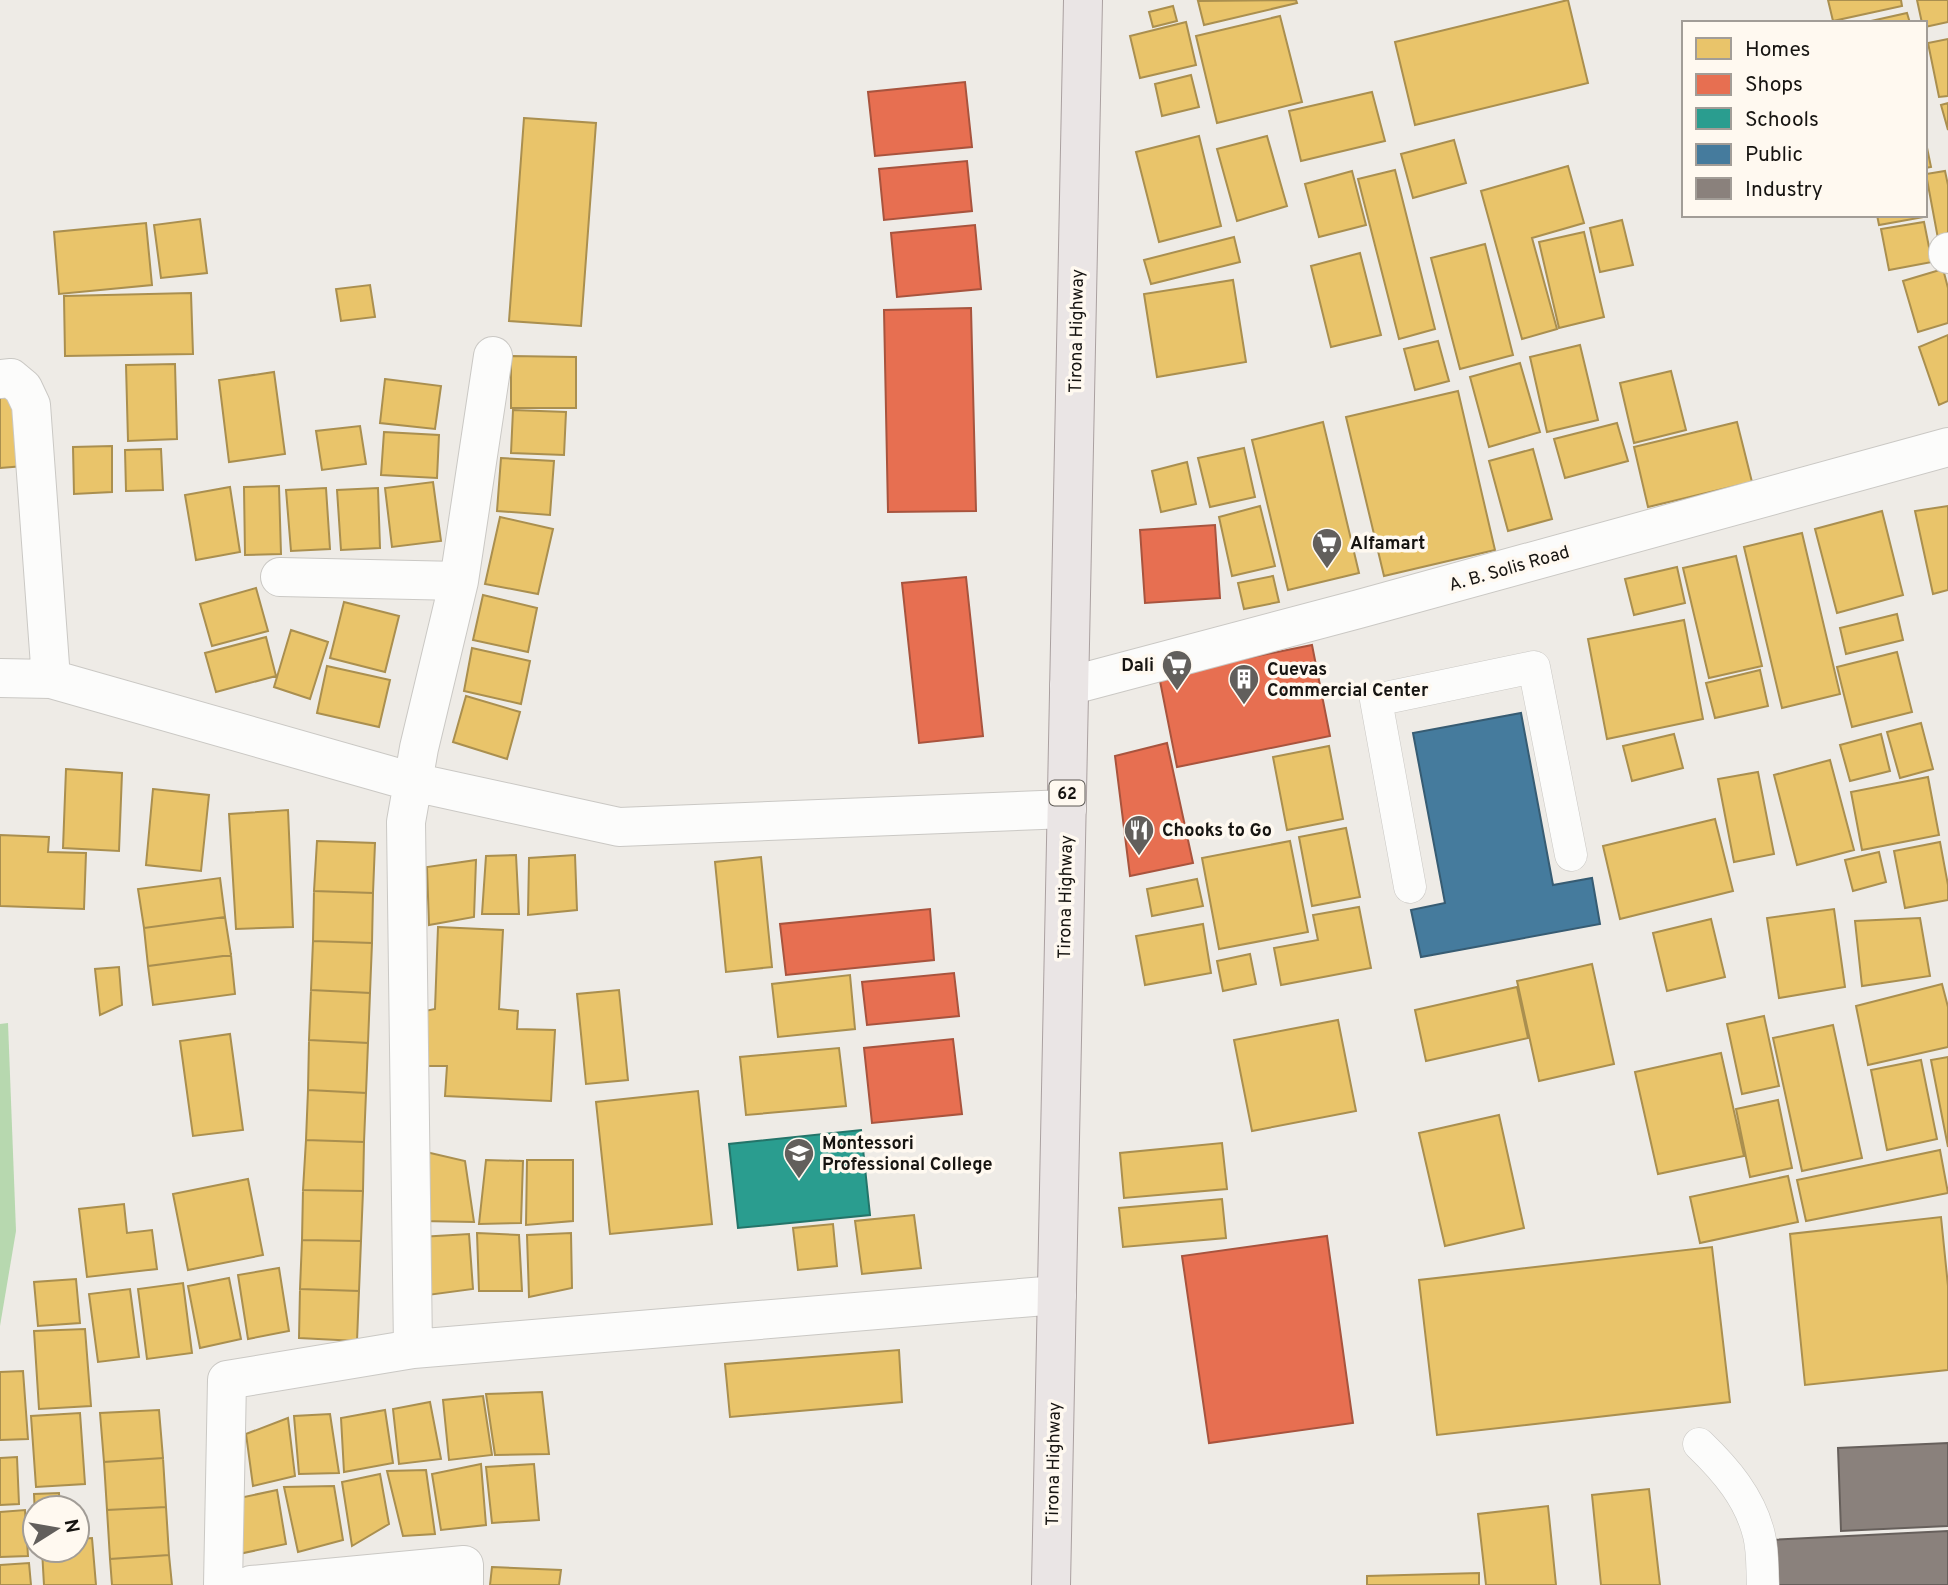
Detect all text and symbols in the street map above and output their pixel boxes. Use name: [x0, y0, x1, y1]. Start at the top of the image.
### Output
legend: [1682, 21, 1927, 217]
text: Homes: [1745, 37, 1810, 64]
text: Shops: [1745, 72, 1803, 99]
text: Schools: [1745, 107, 1819, 134]
text: Public: [1745, 142, 1803, 169]
text: Industry: [1745, 177, 1823, 204]
street label: Tirona Highway: [1065, 269, 1090, 393]
supermarket icon: Alfamart: [1310, 526, 1344, 570]
place label: Alfamart: [1350, 533, 1425, 556]
street label: A. B. Solis Road: [1446, 541, 1572, 598]
supermarket icon: Dali: [1160, 648, 1194, 692]
place label: Dali: [1121, 655, 1154, 678]
place label: Cuevas Commercial Center: [1267, 659, 1429, 703]
building icon: Cuevas Commercial Center: [1227, 662, 1261, 706]
road number: 62: [1050, 780, 1084, 806]
restaurant icon: Chooks to Go: [1122, 813, 1156, 857]
place label: Chooks to Go: [1162, 820, 1272, 843]
street label: Tirona Highway: [1054, 835, 1079, 959]
place label: Montessori Professional College: [822, 1133, 993, 1177]
school or university icon: Montessori Professional College: [782, 1136, 816, 1180]
street label: Tirona Highway: [1042, 1402, 1067, 1526]
north arrow: [21, 1494, 91, 1564]
text: N: [58, 1517, 84, 1535]

